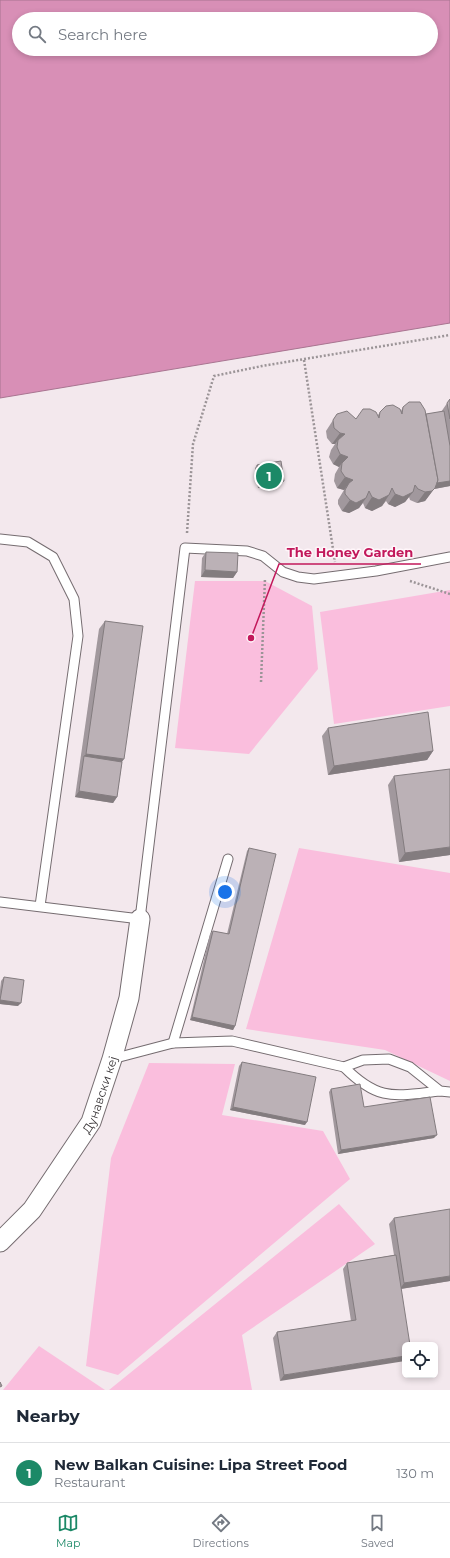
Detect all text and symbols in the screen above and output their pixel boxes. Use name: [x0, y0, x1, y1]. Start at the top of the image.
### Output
search box: [12, 12, 438, 56]
icon: search: [26, 23, 48, 45]
text: Search here: [58, 25, 147, 44]
pin: 1: [256, 461, 282, 491]
callout: The Honey Garden: [279, 539, 421, 564]
text: The Honey Garden: [287, 544, 413, 560]
your location: [215, 882, 235, 902]
street label: Дунавски кеј: [78, 1054, 120, 1136]
map controls: [402, 1342, 438, 1378]
button: locate: [402, 1342, 438, 1378]
text: Nearby: [16, 1406, 80, 1426]
text: New Balkan Cuisine: Lipa Street Food: [54, 1455, 347, 1474]
text: 1: [26, 1465, 32, 1481]
text: 130 m: [396, 1465, 434, 1481]
text: Restaurant: [54, 1474, 125, 1490]
tab: Map: [56, 1512, 80, 1550]
tab: Directions: [193, 1512, 249, 1550]
tab: Saved: [361, 1512, 394, 1550]

